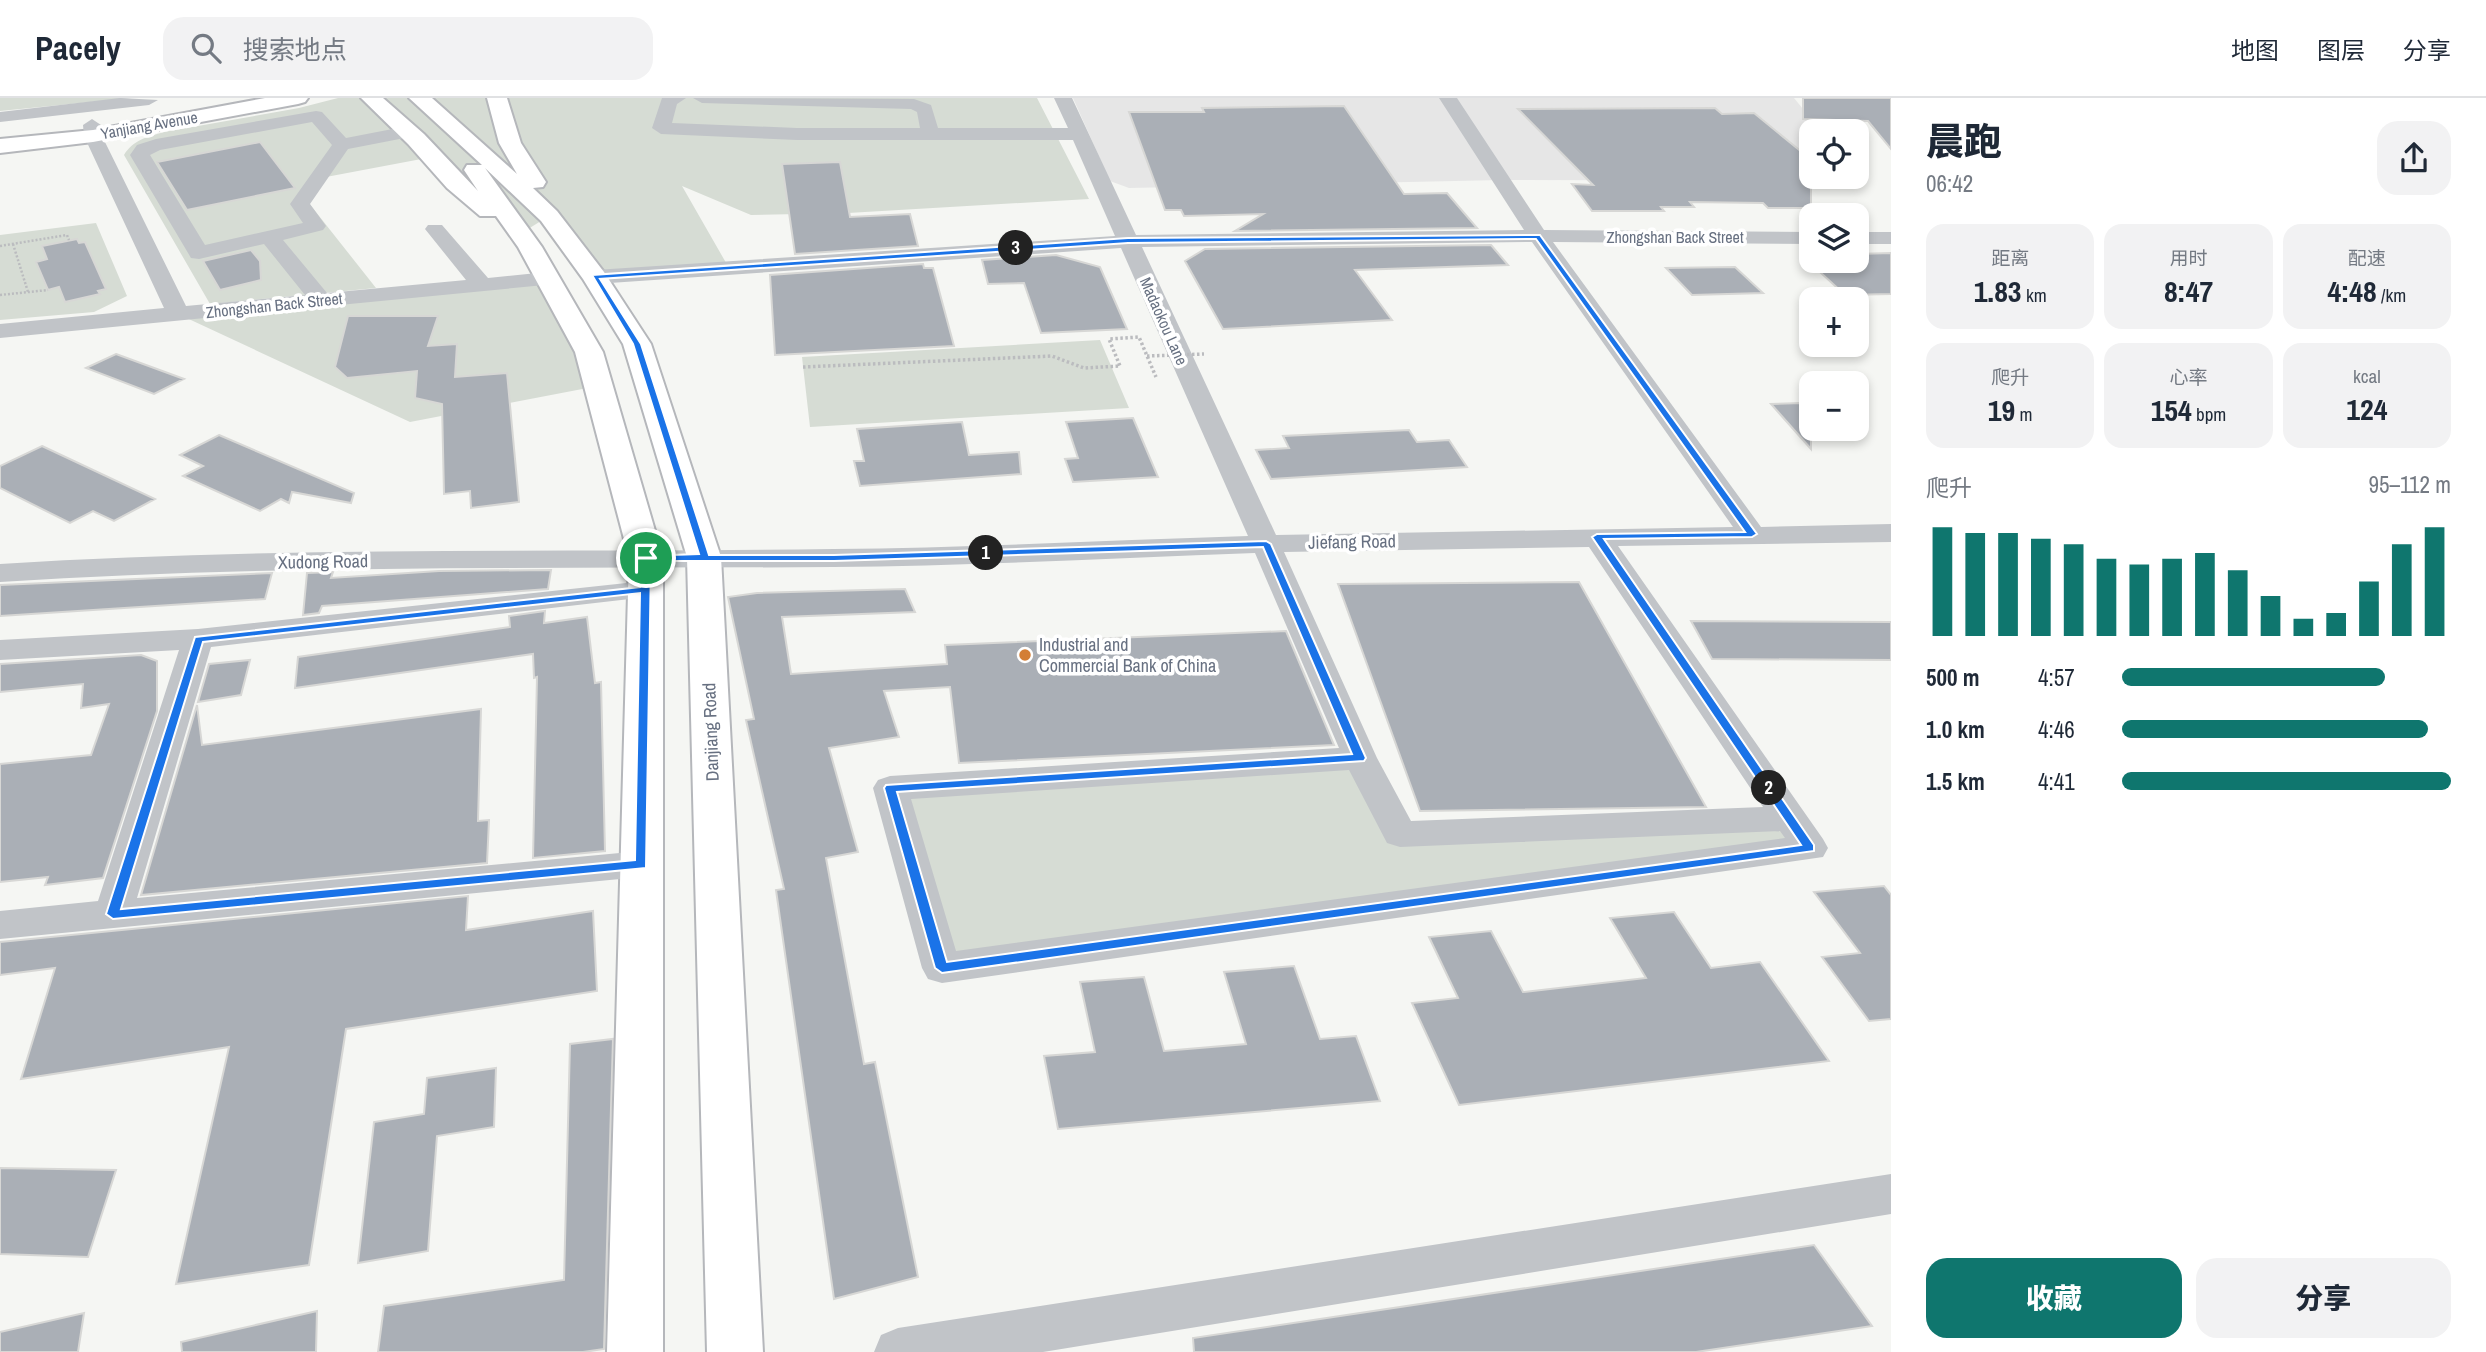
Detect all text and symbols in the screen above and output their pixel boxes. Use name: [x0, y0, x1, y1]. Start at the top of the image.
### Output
search box: [163, 17, 653, 80]
text: Pacely: [35, 26, 121, 70]
icon: search: [187, 29, 225, 67]
text: 搜索地点: [243, 32, 347, 67]
text: 地图: [2231, 34, 2279, 66]
text: 图层: [2317, 34, 2365, 66]
text: 分享: [2403, 34, 2451, 66]
street label: Yanjiang Avenue: [99, 106, 199, 144]
text: 晨跑: [1926, 116, 2002, 167]
map controls: [1799, 119, 1869, 441]
button: locate: [1799, 119, 1869, 189]
button: share: [2377, 121, 2451, 195]
text: 06:42: [1926, 168, 1973, 199]
button: layers: [1799, 203, 1869, 273]
street label: Zhongshan Back Street: [1606, 226, 1744, 248]
pin: 3: [998, 230, 1034, 266]
text: 3: [1011, 234, 1020, 260]
text: 距离: [1991, 245, 2029, 271]
text: 用时: [2169, 245, 2208, 271]
text: 配速: [2348, 245, 2386, 271]
text: 1.83: [1974, 271, 2022, 311]
text: 8:47: [2164, 271, 2213, 311]
text: 4:48: [2327, 271, 2377, 311]
street label: Madaokou Lane: [1135, 274, 1193, 368]
text: km: [2022, 282, 2047, 308]
text: /km: [2377, 282, 2406, 308]
street label: Zhongshan Back Street: [205, 287, 344, 323]
button: +: [1799, 287, 1869, 357]
text: kcal: [2353, 363, 2381, 389]
text: 爬升: [1991, 364, 2029, 390]
text: 心率: [2169, 364, 2208, 390]
button: −: [1799, 371, 1869, 441]
text: 124: [2346, 389, 2387, 429]
text: 19: [1988, 390, 2015, 430]
text: 154: [2151, 390, 2192, 430]
text: m: [2015, 401, 2033, 427]
text: bpm: [2192, 401, 2226, 427]
text: 95–112 m: [2368, 469, 2451, 500]
text: 爬升: [1926, 472, 1972, 503]
pin: [616, 528, 676, 588]
street label: Jiefang Road: [1308, 528, 1396, 555]
pin: 1: [968, 536, 1004, 570]
icon: arrive: [627, 539, 665, 577]
text: 1: [981, 539, 990, 565]
street label: Xudong Road: [278, 548, 368, 575]
place label: Industrial and Commercial Bank of China: [1039, 632, 1216, 678]
marker: Industrial and Commercial Bank of China: [1017, 647, 1033, 663]
text: 500 m: [1926, 662, 1979, 693]
text: 4:57: [2038, 662, 2075, 693]
street label: Danjiang Road: [696, 682, 725, 782]
text: 1.0 km: [1926, 714, 1985, 745]
text: 4:46: [2038, 714, 2075, 745]
text: 1.5 km: [1926, 766, 1985, 797]
text: 4:41: [2038, 766, 2075, 797]
pin: 2: [1752, 770, 1786, 806]
text: 2: [1764, 774, 1773, 800]
button: 收藏: [1926, 1258, 2182, 1338]
button: 分享: [2196, 1258, 2451, 1338]

